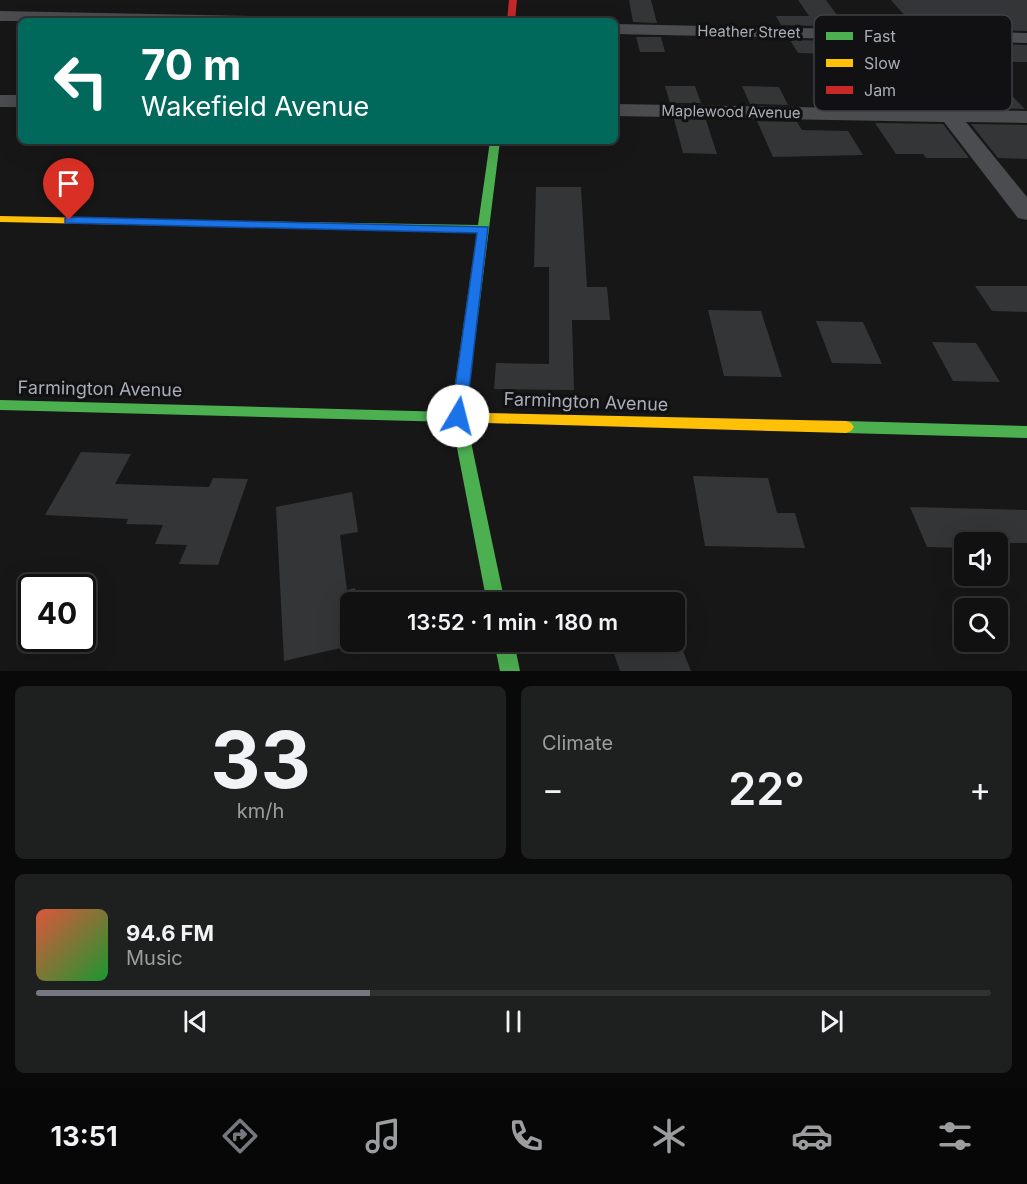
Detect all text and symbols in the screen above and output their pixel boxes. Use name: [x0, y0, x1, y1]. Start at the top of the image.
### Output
legend: [814, 15, 1012, 111]
street label: Heather Street: [697, 21, 801, 42]
text: Fast: [864, 26, 896, 46]
text: 70 m: [141, 39, 241, 90]
icon: left: [42, 42, 120, 120]
text: Slow: [864, 53, 901, 73]
text: Jam: [864, 80, 896, 100]
text: Wakefield Avenue: [141, 90, 369, 123]
street label: Maplewood Avenue: [661, 101, 801, 122]
pin: [43, 158, 94, 220]
icon: arrive: [52, 167, 85, 200]
street label: Farmington Avenue: [18, 377, 182, 400]
position arrow: [426, 384, 490, 448]
street label: Farmington Avenue: [503, 388, 669, 415]
map controls: [954, 532, 1008, 652]
button: sound: [954, 532, 1008, 586]
speed limit sign: 40: [18, 574, 96, 652]
button: search: [954, 598, 1008, 652]
text: 13:52 · 1 min · 180 m: [407, 609, 618, 635]
text: 33: [210, 712, 311, 807]
text: Climate: [542, 731, 613, 755]
text: 22°: [728, 761, 805, 816]
text: −: [542, 769, 564, 809]
text: +: [969, 769, 991, 809]
text: km/h: [237, 799, 284, 823]
text: 94.6 FM: [126, 920, 214, 946]
text: Music: [126, 946, 183, 970]
icon: previous: [179, 1005, 212, 1038]
icon: pause: [497, 1005, 530, 1038]
icon: next: [815, 1005, 848, 1038]
icon: directions: [219, 1115, 261, 1157]
icon: music: [362, 1115, 404, 1157]
icon: phone: [505, 1115, 547, 1157]
icon: climate: [648, 1115, 690, 1157]
icon: car: [791, 1115, 833, 1157]
icon: filters: [934, 1115, 976, 1157]
text: 13:51: [51, 1120, 118, 1153]

